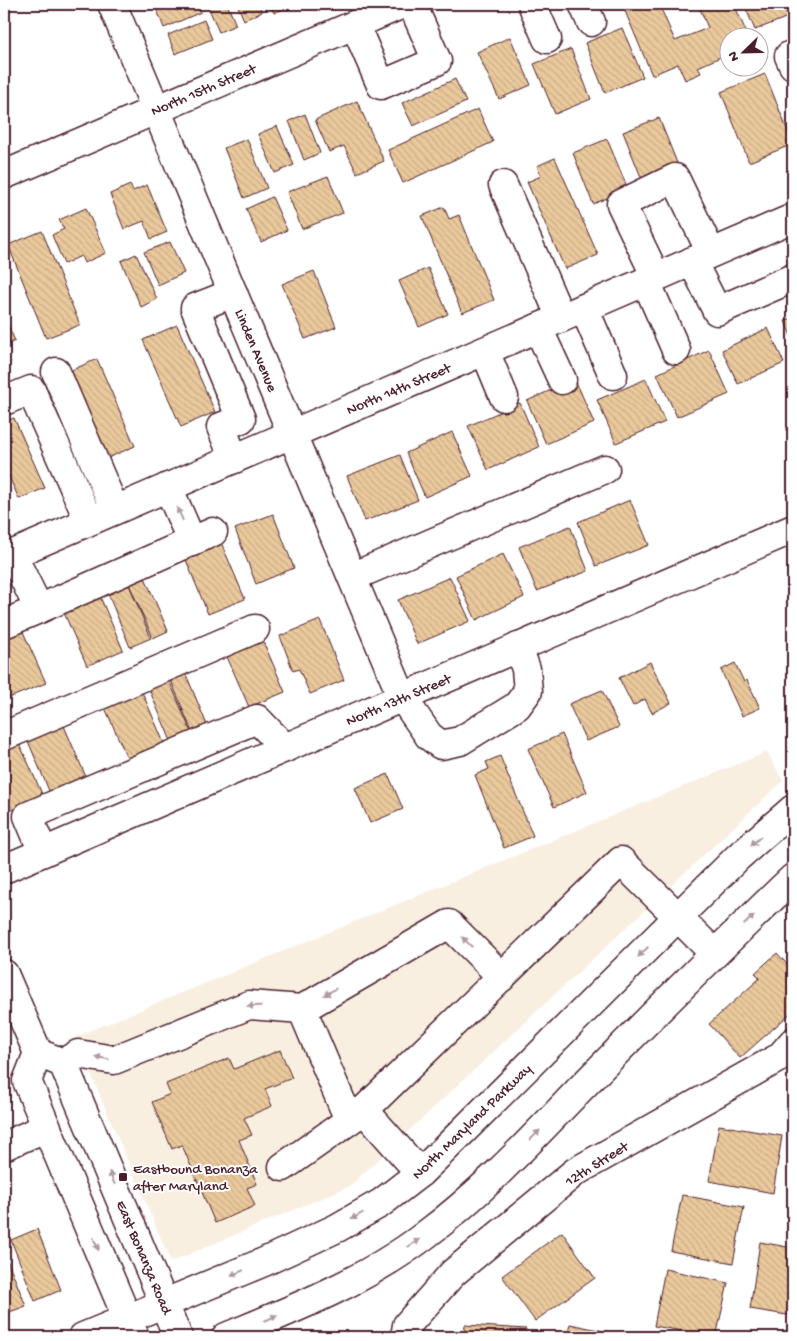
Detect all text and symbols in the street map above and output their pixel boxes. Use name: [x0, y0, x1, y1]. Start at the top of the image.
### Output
north arrow: [720, 28, 770, 78]
text: N: [725, 49, 744, 64]
street label: North 15th Street: [149, 60, 261, 121]
street label: Linden Avenue: [230, 307, 281, 395]
street label: North 14th Street: [344, 359, 455, 420]
one-way arrow: [176, 507, 184, 521]
street label: North 13th Street: [344, 670, 456, 731]
one-way arrow: [751, 835, 763, 847]
one-way arrow: [743, 914, 755, 926]
one-way arrow: [461, 936, 473, 948]
one-way arrow: [637, 945, 649, 957]
one-way arrow: [324, 988, 337, 997]
one-way arrow: [245, 1003, 261, 1011]
one-way arrow: [94, 1054, 110, 1062]
street label: North Maryland Parkway: [409, 1060, 536, 1184]
one-way arrow: [529, 1129, 541, 1141]
street label: 12th Street: [561, 1137, 634, 1192]
place label: Eastbound Bonanza after Maryland: [133, 1161, 258, 1196]
one-way arrow: [107, 1171, 115, 1185]
marker: Eastbound Bonanza after Maryland: [117, 1171, 129, 1183]
street label: East Bonanza Road: [111, 1198, 176, 1319]
one-way arrow: [350, 1212, 363, 1221]
one-way arrow: [93, 1237, 101, 1251]
one-way arrow: [408, 1238, 421, 1247]
one-way arrow: [229, 1269, 244, 1277]
one-way arrow: [264, 1314, 278, 1322]

